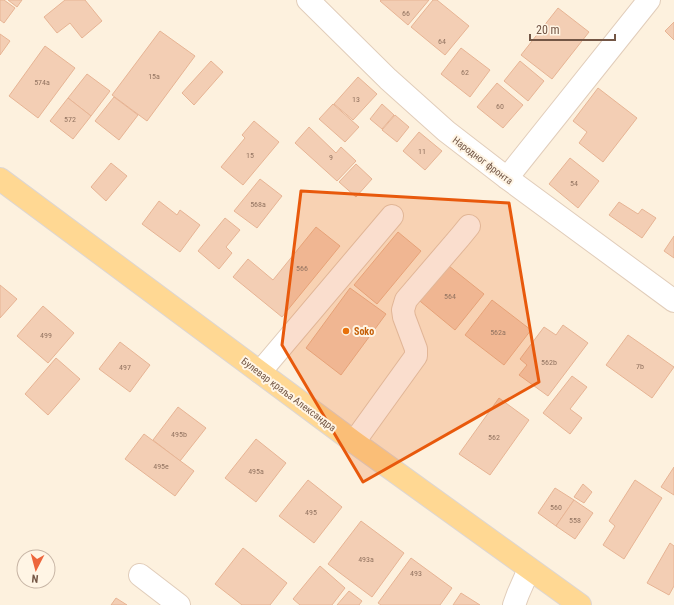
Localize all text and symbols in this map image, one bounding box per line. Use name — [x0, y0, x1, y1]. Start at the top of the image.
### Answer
house number: 66 — [402, 9, 410, 18]
scale bar — [530, 16, 615, 42]
text: 20 m — [536, 23, 560, 37]
house number: 64 — [438, 37, 446, 46]
house number: 62 — [461, 68, 469, 77]
house number: 15a — [148, 72, 160, 81]
house number: 574a — [34, 78, 50, 87]
house number: 13 — [352, 95, 360, 104]
house number: 60 — [496, 102, 504, 111]
house number: 572 — [64, 115, 76, 124]
street label: Народног фронта — [450, 134, 515, 187]
house number: 11 — [418, 147, 426, 156]
house number: 15 — [246, 151, 254, 160]
house number: 9 — [329, 153, 333, 162]
house number: 54 — [570, 179, 578, 188]
house number: 568a — [250, 200, 266, 209]
house number: 566 — [296, 264, 308, 273]
house number: 564 — [444, 292, 456, 301]
marker: Soko — [341, 326, 351, 336]
place label: Soko — [354, 326, 374, 337]
house number: 562a — [490, 328, 506, 337]
house number: 499 — [40, 331, 52, 340]
street label: Булевар краља Александра — [239, 355, 338, 434]
house number: 562b — [541, 358, 557, 367]
house number: 7b — [636, 362, 644, 371]
house number: 497 — [119, 363, 131, 372]
house number: 495b — [171, 430, 187, 439]
house number: 562 — [488, 433, 500, 442]
house number: 495e — [153, 462, 169, 471]
house number: 495a — [248, 467, 264, 476]
house number: 560 — [550, 503, 562, 512]
house number: 495 — [305, 508, 317, 517]
house number: 558 — [569, 516, 581, 525]
north arrow — [16, 549, 56, 589]
house number: 493a — [358, 555, 374, 564]
house number: 493 — [410, 569, 422, 578]
text: N — [31, 572, 39, 585]

